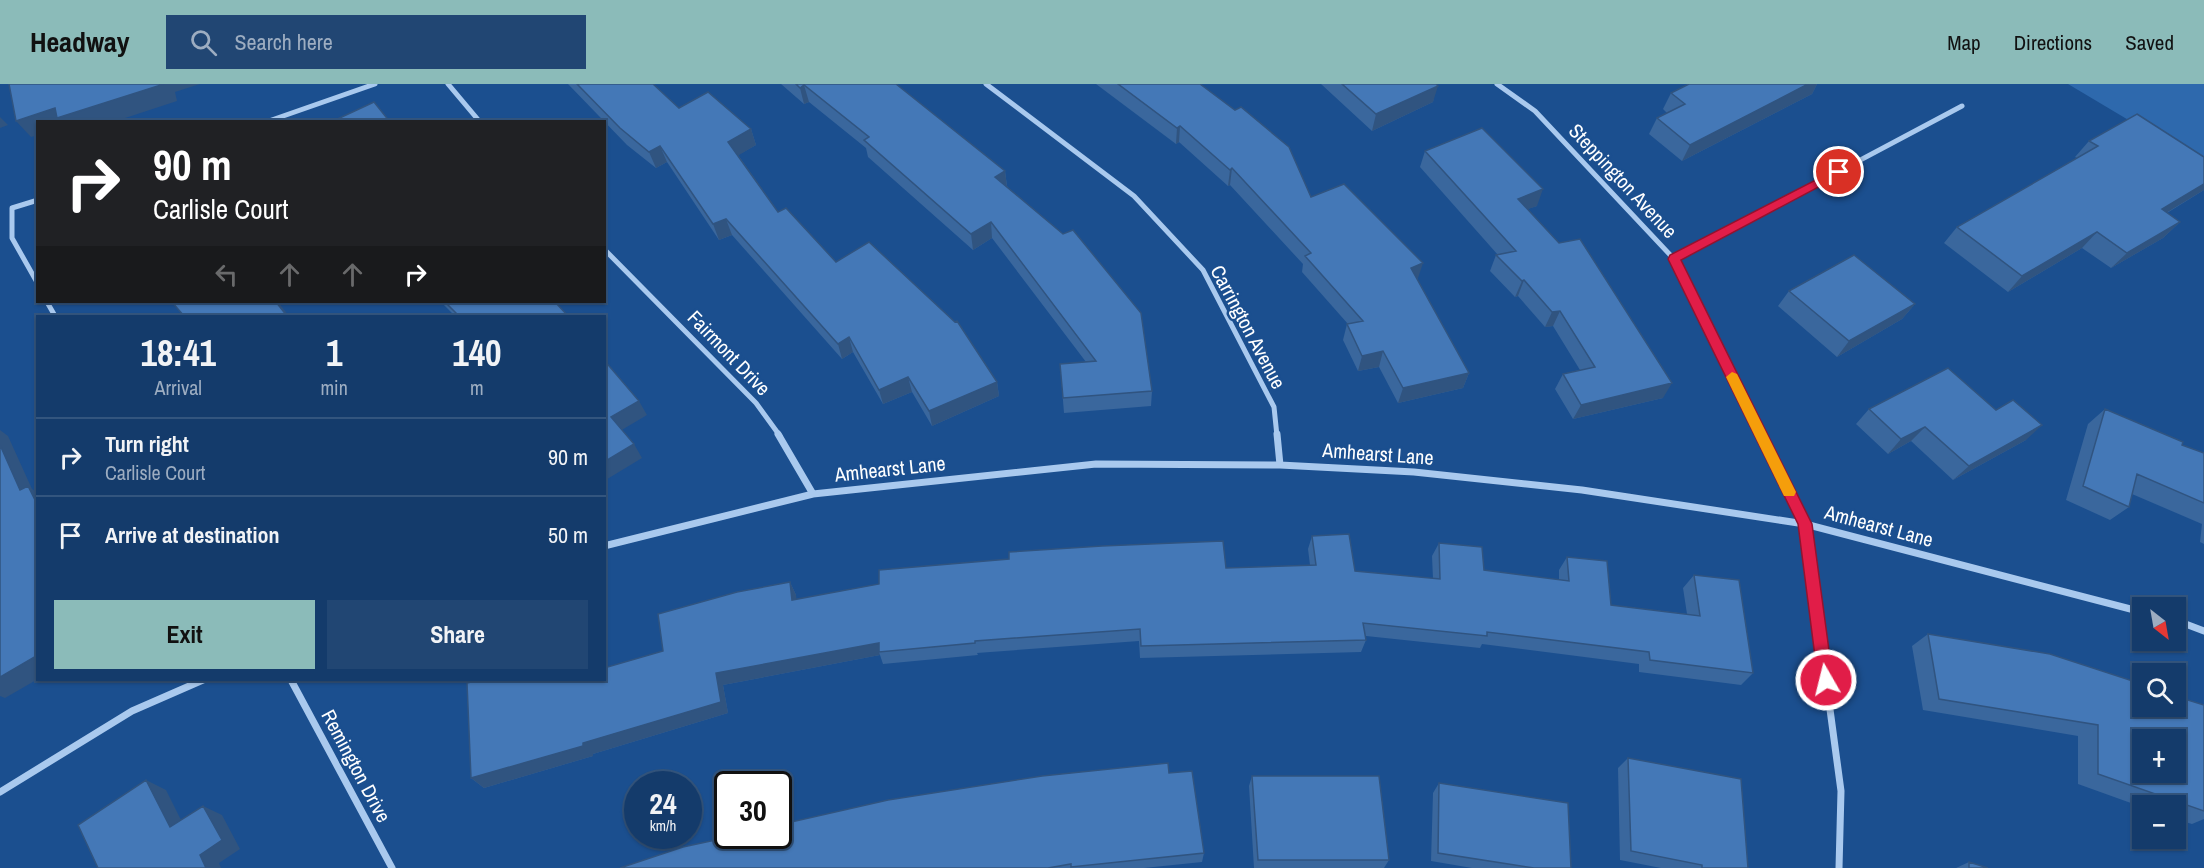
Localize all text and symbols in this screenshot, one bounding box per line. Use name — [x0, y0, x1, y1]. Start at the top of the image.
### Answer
search box — [166, 15, 586, 69]
text: Headway — [30, 23, 130, 61]
icon: search — [187, 26, 220, 59]
text: Search here — [235, 27, 333, 57]
text: Map — [1947, 28, 1981, 57]
text: Directions — [2014, 28, 2092, 57]
text: Saved — [2125, 28, 2174, 57]
street label: Steppington Avenue — [1563, 118, 1684, 244]
text: 90 m — [153, 137, 232, 193]
icon: right — [54, 144, 132, 222]
pin — [1813, 146, 1864, 197]
icon: arrive — [1822, 155, 1855, 188]
text: Carlisle Court — [153, 191, 288, 227]
icon: left — [210, 258, 243, 291]
icon: ahead — [273, 258, 306, 291]
icon: ahead — [336, 258, 369, 291]
icon: right — [399, 258, 432, 291]
street label: Carrington Avenue — [1204, 260, 1292, 393]
street label: Fairmont Drive — [682, 304, 777, 401]
text: 18:41 — [140, 329, 216, 377]
text: 1 — [326, 329, 342, 377]
text: 140 — [452, 329, 502, 377]
text: Arrival — [155, 374, 202, 401]
text: min — [320, 374, 348, 401]
text: m — [470, 374, 484, 401]
text: Turn right — [105, 429, 189, 459]
street label: Amhearst Lane — [1321, 436, 1434, 471]
icon: right — [54, 441, 87, 474]
text: 90 m — [548, 442, 588, 472]
street label: Amhearst Lane — [832, 449, 947, 488]
text: Carlisle Court — [105, 459, 205, 486]
street label: Amhearst Lane — [1821, 498, 1936, 553]
icon: arrive — [54, 519, 87, 552]
text: Arrive at destination — [105, 520, 279, 550]
text: 50 m — [548, 520, 588, 550]
north arrow — [2132, 597, 2186, 651]
map controls — [2132, 597, 2186, 849]
button: Exit — [54, 600, 315, 669]
button: Share — [327, 600, 588, 669]
position arrow — [1794, 648, 1858, 712]
button: search — [2132, 663, 2186, 717]
street label: Remington Drive — [315, 705, 397, 827]
button: + — [2132, 729, 2186, 783]
speed limit sign: 30 — [714, 771, 792, 849]
text: 24 — [649, 783, 677, 823]
button: − — [2132, 795, 2186, 849]
text: km/h — [650, 815, 676, 836]

